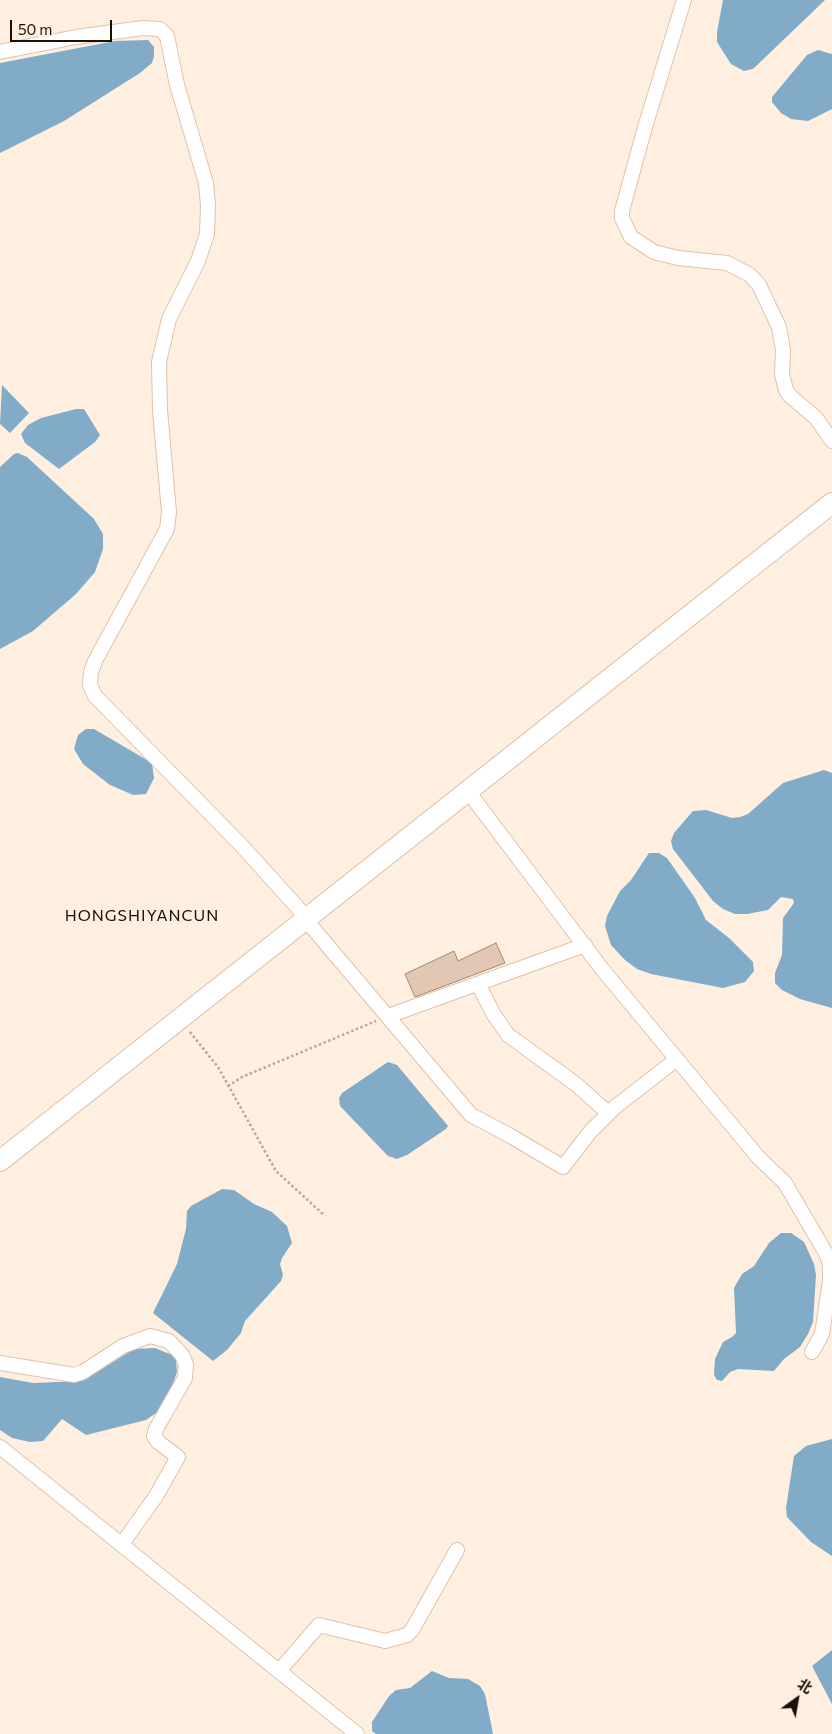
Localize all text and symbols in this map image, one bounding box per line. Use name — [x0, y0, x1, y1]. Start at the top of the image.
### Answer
scale bar — [12, 10, 115, 42]
text: 50 m — [18, 20, 52, 38]
district label: HONGSHIYANCUN — [63, 906, 221, 926]
north arrow — [772, 1674, 822, 1724]
text: 北 — [795, 1675, 816, 1697]

